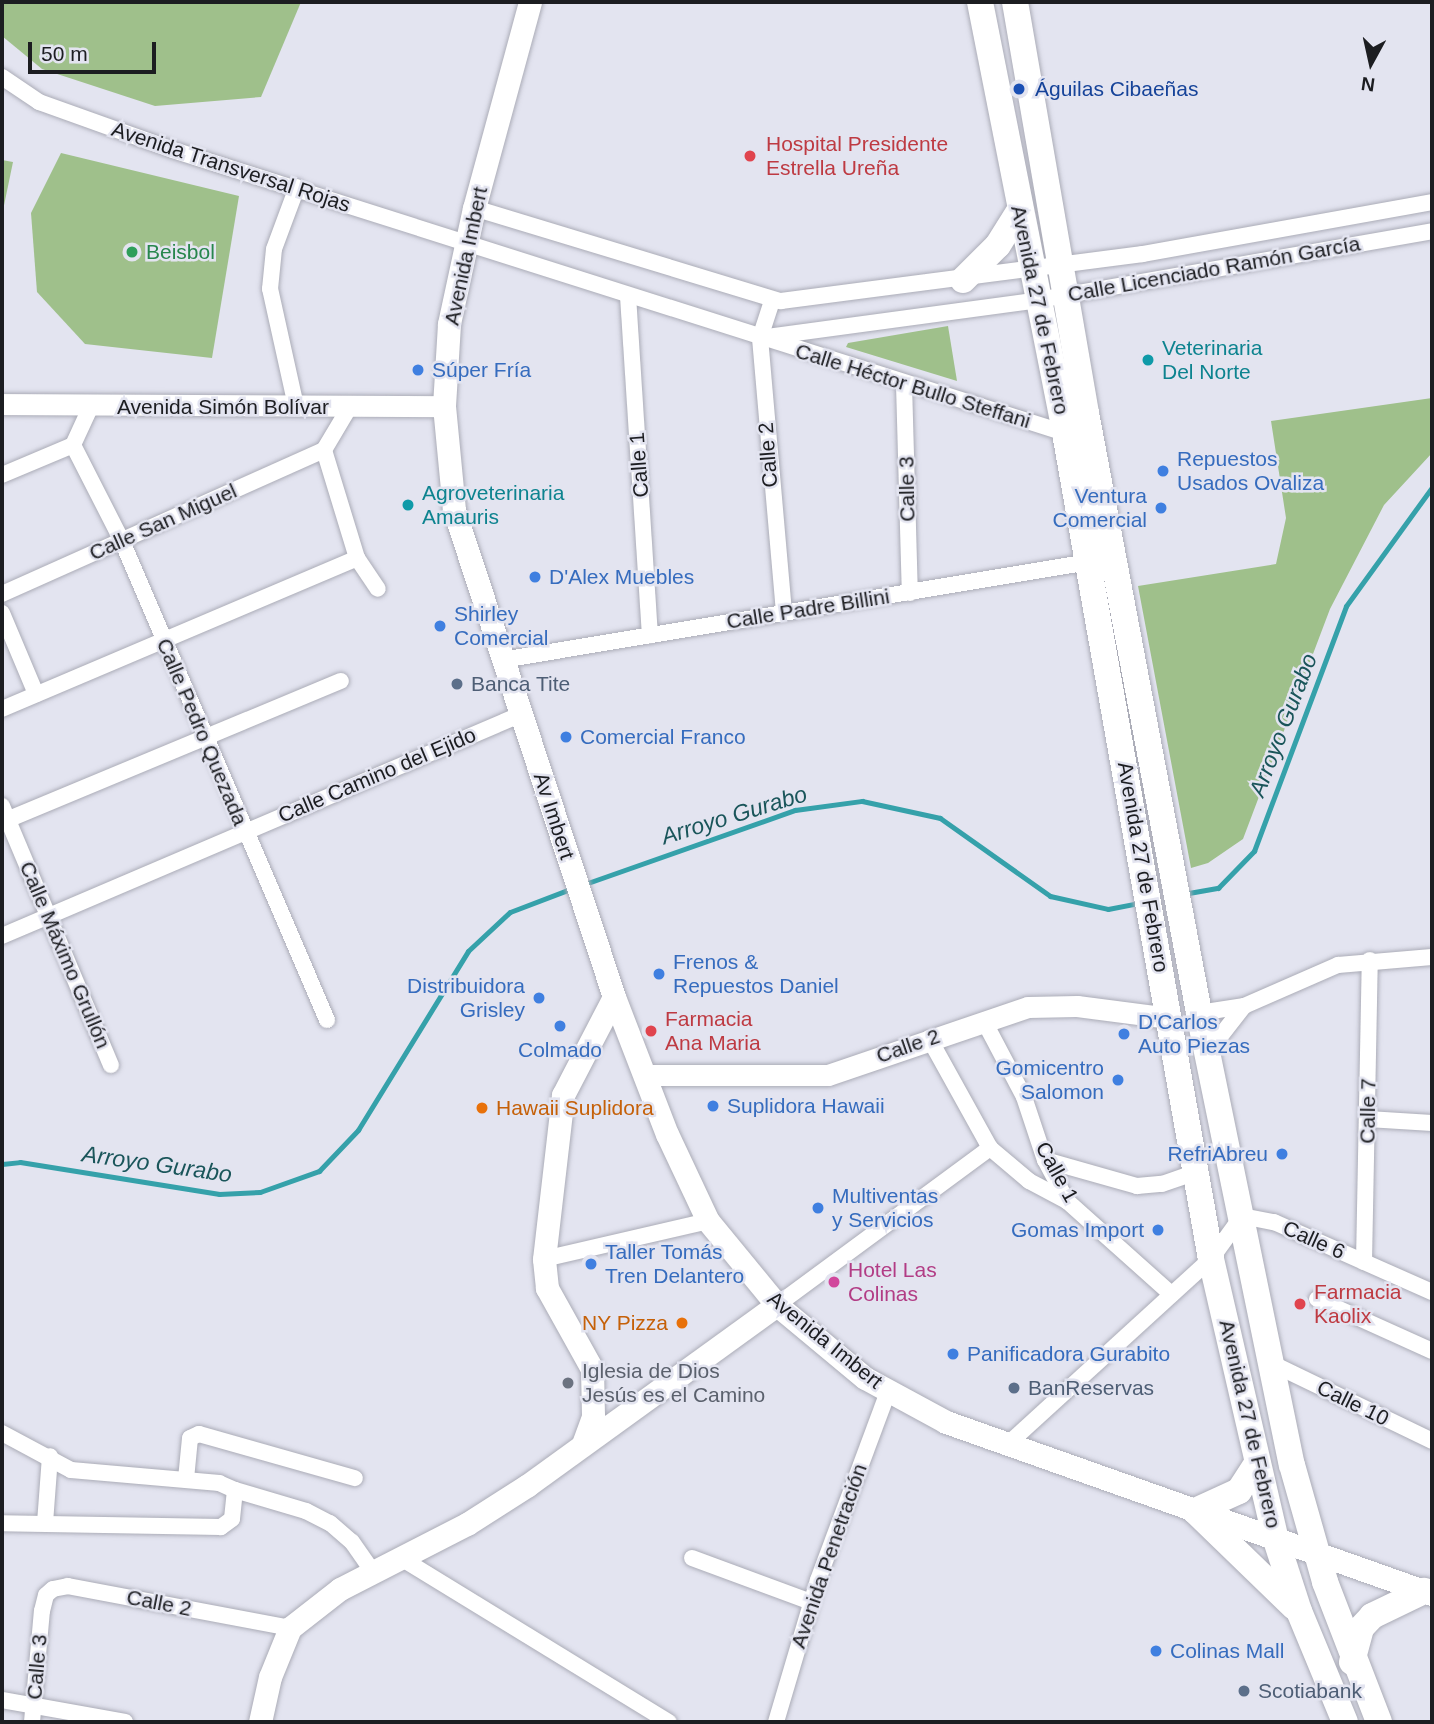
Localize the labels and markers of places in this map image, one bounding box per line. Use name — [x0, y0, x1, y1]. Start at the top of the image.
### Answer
place label: Águilas Cibaeñas — [1035, 76, 1198, 102]
marker: Águilas Cibaeñas — [1009, 79, 1029, 99]
place label: Hospital Presidente Estrella Ureña — [766, 131, 948, 181]
marker: Hospital Presidente Estrella Ureña — [740, 146, 760, 166]
place label: Beisbol — [146, 239, 215, 265]
marker: Beisbol — [124, 244, 140, 260]
place label: Veterinaria Del Norte — [1162, 335, 1262, 385]
marker: Veterinaria Del Norte — [1140, 352, 1156, 368]
place label: Súper Fría — [432, 357, 531, 383]
marker: Súper Fría — [410, 362, 426, 378]
place label: Repuestos Usados Ovaliza — [1177, 446, 1324, 496]
marker: Repuestos Usados Ovaliza — [1155, 463, 1171, 479]
place label: Agroveterinaria Amauris — [422, 480, 564, 530]
place label: Ventura Comercial — [1052, 483, 1147, 533]
marker: Agroveterinaria Amauris — [400, 497, 416, 513]
marker: Ventura Comercial — [1153, 500, 1169, 516]
place label: D'Alex Muebles — [549, 564, 694, 590]
marker: D'Alex Muebles — [527, 569, 543, 585]
place label: Shirley Comercial — [454, 601, 549, 651]
marker: Shirley Comercial — [432, 618, 448, 634]
place label: Banca Tite — [471, 671, 571, 697]
marker: Banca Tite — [449, 676, 465, 692]
place label: Comercial Franco — [580, 724, 746, 750]
marker: Comercial Franco — [558, 729, 574, 745]
place label: Frenos & Repuestos Daniel — [673, 949, 839, 999]
marker: Frenos & Repuestos Daniel — [651, 966, 667, 982]
place label: Distribuidora Grisley — [407, 973, 525, 1023]
marker: Distribuidora Grisley — [531, 990, 547, 1006]
place label: Farmacia Ana Maria — [665, 1006, 761, 1056]
place label: D'Carlos Auto Piezas — [1138, 1009, 1250, 1059]
marker: Colmado — [552, 1018, 568, 1034]
marker: Farmacia Ana Maria — [643, 1023, 659, 1039]
marker: D'Carlos Auto Piezas — [1116, 1026, 1132, 1042]
place label: Colmado — [518, 1037, 602, 1063]
place label: Gomicentro Salomon — [995, 1055, 1104, 1105]
marker: Gomicentro Salomon — [1110, 1072, 1126, 1088]
place label: Suplidora Hawaii — [727, 1093, 885, 1119]
place label: Hawaii Suplidora — [496, 1095, 654, 1121]
marker: Suplidora Hawaii — [705, 1098, 721, 1114]
marker: Hawaii Suplidora — [474, 1100, 490, 1116]
place label: RefriAbreu — [1168, 1141, 1268, 1167]
marker: RefriAbreu — [1274, 1146, 1290, 1162]
place label: Multiventas y Servicios — [832, 1183, 938, 1233]
marker: Multiventas y Servicios — [810, 1200, 826, 1216]
place label: Gomas Import — [1011, 1217, 1144, 1243]
marker: Gomas Import — [1150, 1222, 1166, 1238]
place label: Taller Tomás Tren Delantero — [605, 1239, 744, 1289]
marker: Taller Tomás Tren Delantero — [583, 1256, 599, 1272]
place label: Hotel Las Colinas — [848, 1257, 937, 1307]
marker: Hotel Las Colinas — [826, 1274, 842, 1290]
place label: Farmacia Kaolix — [1314, 1279, 1402, 1329]
marker: Farmacia Kaolix — [1292, 1296, 1308, 1312]
place label: NY Pizza — [582, 1310, 668, 1336]
marker: NY Pizza — [674, 1315, 690, 1331]
place label: Panificadora Gurabito — [967, 1341, 1170, 1367]
marker: Panificadora Gurabito — [945, 1346, 961, 1362]
place label: Iglesia de Dios Jesús es el Camino — [582, 1358, 765, 1408]
marker: Iglesia de Dios Jesús es el Camino — [560, 1375, 576, 1391]
place label: BanReservas — [1028, 1375, 1154, 1401]
marker: BanReservas — [1006, 1380, 1022, 1396]
place label: Colinas Mall — [1170, 1638, 1284, 1664]
marker: Colinas Mall — [1148, 1643, 1164, 1659]
place label: Scotiabank — [1258, 1678, 1362, 1704]
marker: Scotiabank — [1236, 1683, 1252, 1699]

